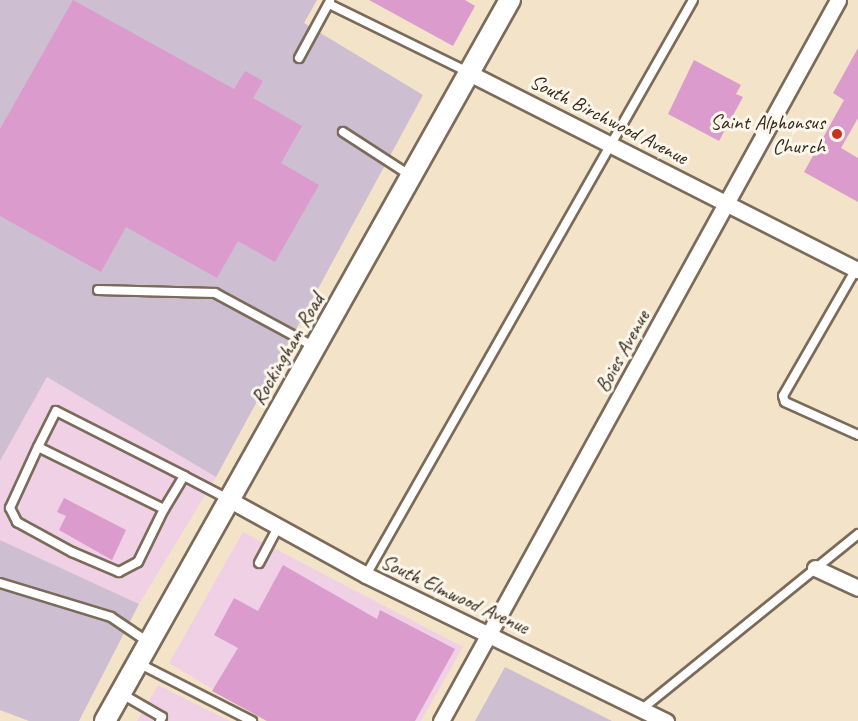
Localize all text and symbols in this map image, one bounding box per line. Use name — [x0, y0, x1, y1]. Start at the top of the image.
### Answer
street label: South Birchwood Avenue — [526, 68, 692, 170]
place label: Saint Alphonsus Church — [710, 109, 825, 159]
marker: Saint Alphonsus Church — [830, 127, 844, 141]
street label: Rockingham Road — [245, 289, 329, 409]
street label: Boies Avenue — [589, 306, 655, 396]
street label: South Elmwood Avenue — [376, 548, 534, 640]

